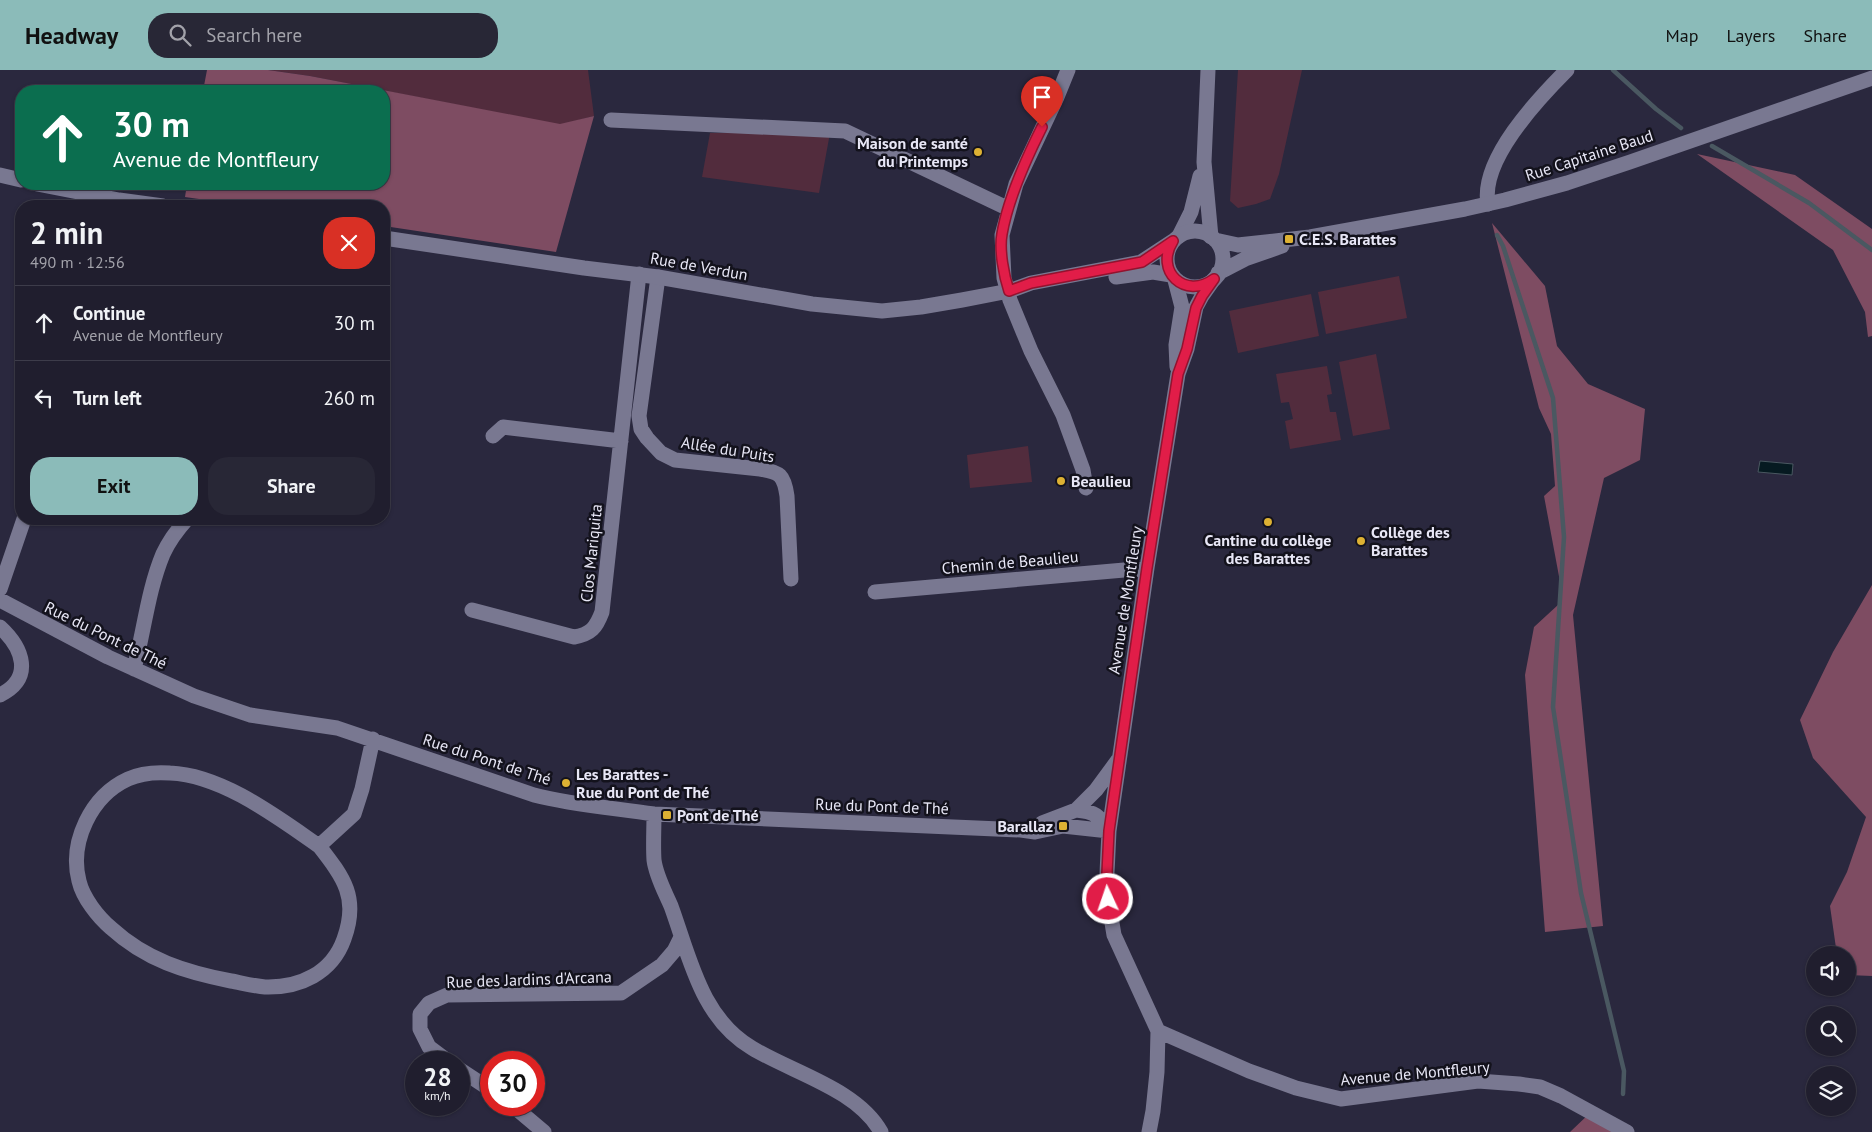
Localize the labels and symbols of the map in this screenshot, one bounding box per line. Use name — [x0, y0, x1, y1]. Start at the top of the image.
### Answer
pin — [1021, 76, 1063, 127]
street label: Rue Capitaine Baud — [1522, 125, 1656, 185]
place label: Maison de santé du Printemps — [857, 133, 968, 171]
marker: Maison de santé du Printemps — [972, 146, 984, 158]
place label: C.E.S. Barattes — [1299, 229, 1397, 249]
marker: C.E.S. Barattes — [1283, 233, 1295, 245]
street label: Rue de Verdun — [649, 248, 749, 284]
street label: Allée du Puits — [680, 432, 776, 466]
place label: Beaulieu — [1071, 471, 1131, 491]
marker: Beaulieu — [1055, 475, 1067, 487]
street label: Clos Mariquita — [576, 503, 606, 603]
marker: Cantine du collège des Barattes — [1262, 516, 1274, 528]
place label: Collège des Barattes — [1371, 522, 1450, 560]
street label: Avenue de Montfleury — [1103, 524, 1147, 675]
place label: Cantine du collège des Barattes — [1205, 530, 1331, 568]
marker: Collège des Barattes — [1355, 535, 1367, 547]
street label: Chemin de Beaulieu — [941, 546, 1079, 578]
street label: Rue du Pont de Thé — [42, 597, 170, 673]
street label: Rue du Pont de Thé — [420, 729, 554, 789]
place label: Les Barattes - Rue du Pont de Thé — [576, 764, 709, 802]
marker: Les Barattes - Rue du Pont de Thé — [560, 777, 572, 789]
street label: Rue du Pont de Thé — [815, 794, 949, 818]
place label: Pont de Thé — [677, 805, 759, 825]
marker: Pont de Thé — [661, 809, 673, 821]
place label: Barallaz — [997, 816, 1053, 836]
marker: Barallaz — [1057, 820, 1069, 832]
position arrow — [1081, 872, 1133, 924]
street label: Rue des Jardins d'Arcana — [446, 966, 612, 992]
speed limit sign: 30 — [480, 1051, 545, 1116]
street label: Avenue de Montfleury — [1340, 1056, 1491, 1089]

